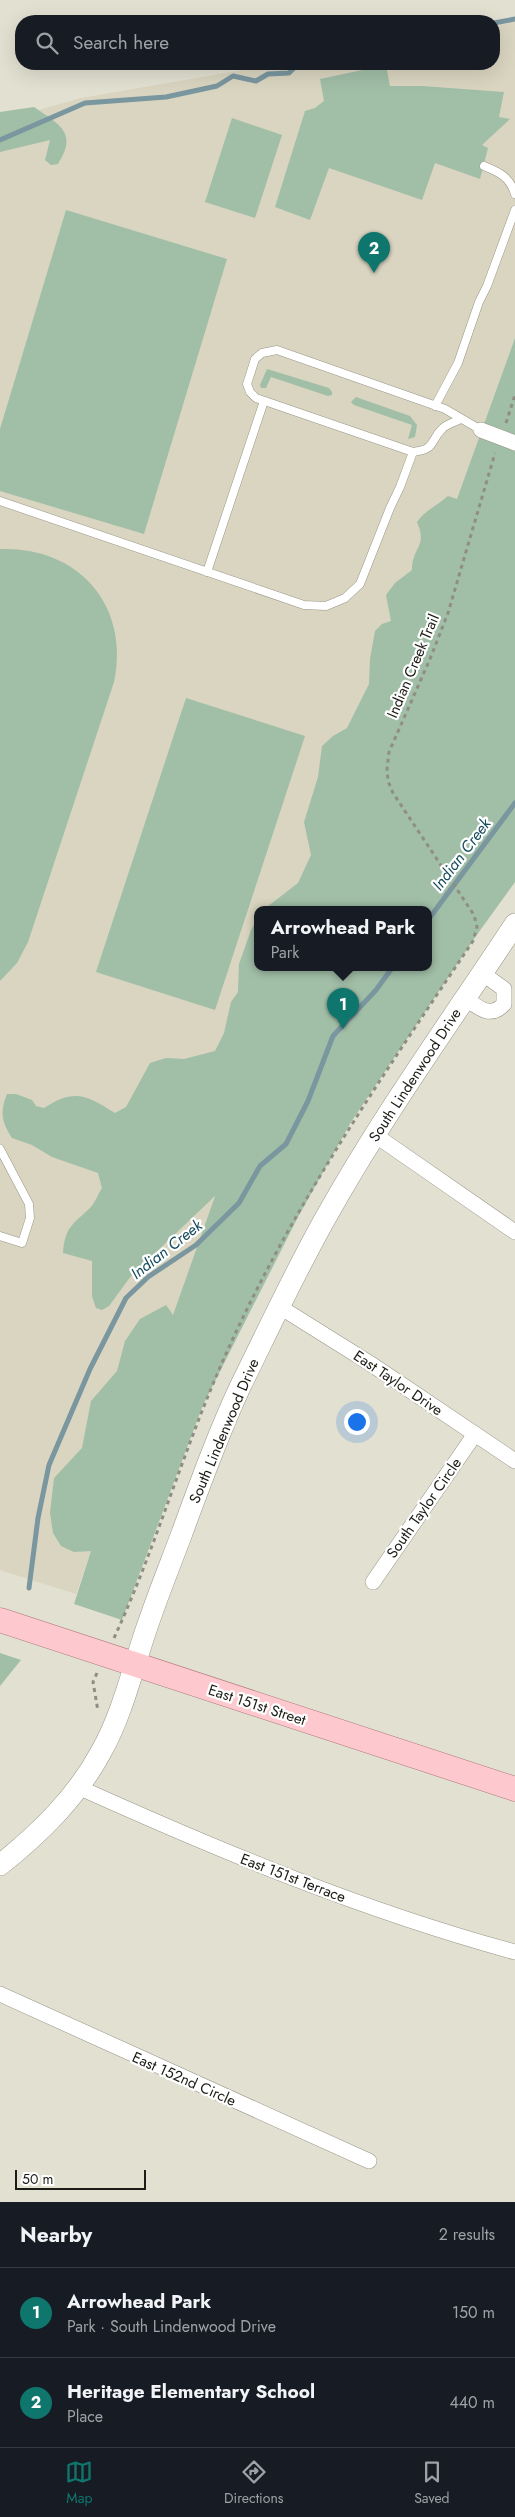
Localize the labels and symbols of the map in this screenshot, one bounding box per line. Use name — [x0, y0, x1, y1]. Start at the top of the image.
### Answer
pin: 2 — [358, 232, 390, 273]
street label: Indian Creek Trail — [381, 611, 445, 721]
water label: Indian Creek — [427, 812, 497, 895]
pin: 1 — [327, 988, 359, 1029]
street label: South Lindenwood Drive — [363, 1004, 467, 1146]
water label: Indian Creek — [126, 1213, 208, 1285]
street label: East Taylor Drive — [349, 1345, 447, 1421]
street label: South Lindenwood Drive — [183, 1355, 265, 1507]
your location — [344, 1409, 370, 1435]
street label: South Taylor Circle — [381, 1453, 467, 1563]
street label: East 151st Street — [205, 1679, 309, 1731]
street label: East 151st Terrace — [237, 1848, 349, 1908]
street label: East 152nd Circle — [128, 2046, 240, 2112]
scale bar — [15, 2167, 146, 2190]

